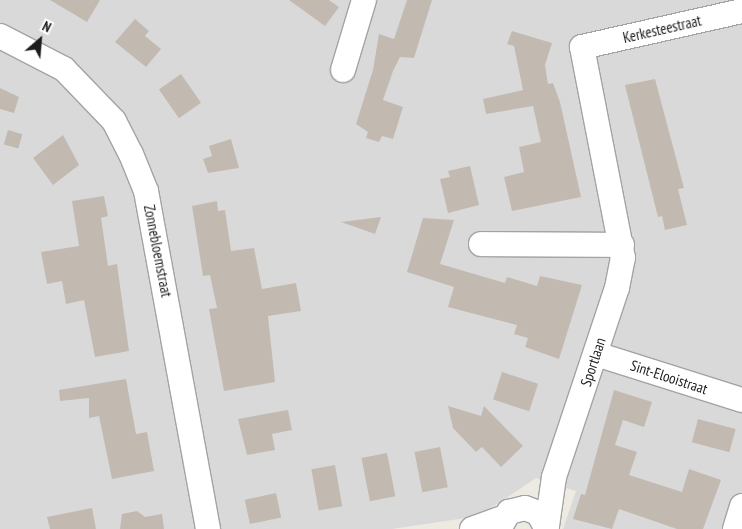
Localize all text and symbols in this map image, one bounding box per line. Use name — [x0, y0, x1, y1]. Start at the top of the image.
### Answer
street label: Kerkesteestraat — [621, 11, 703, 47]
north arrow — [15, 15, 65, 65]
text: N — [39, 17, 54, 36]
street label: Zonnebloemstraat — [140, 203, 176, 299]
street label: Sportlaan — [577, 335, 609, 389]
street label: Sint-Elooistraat — [628, 356, 710, 398]

